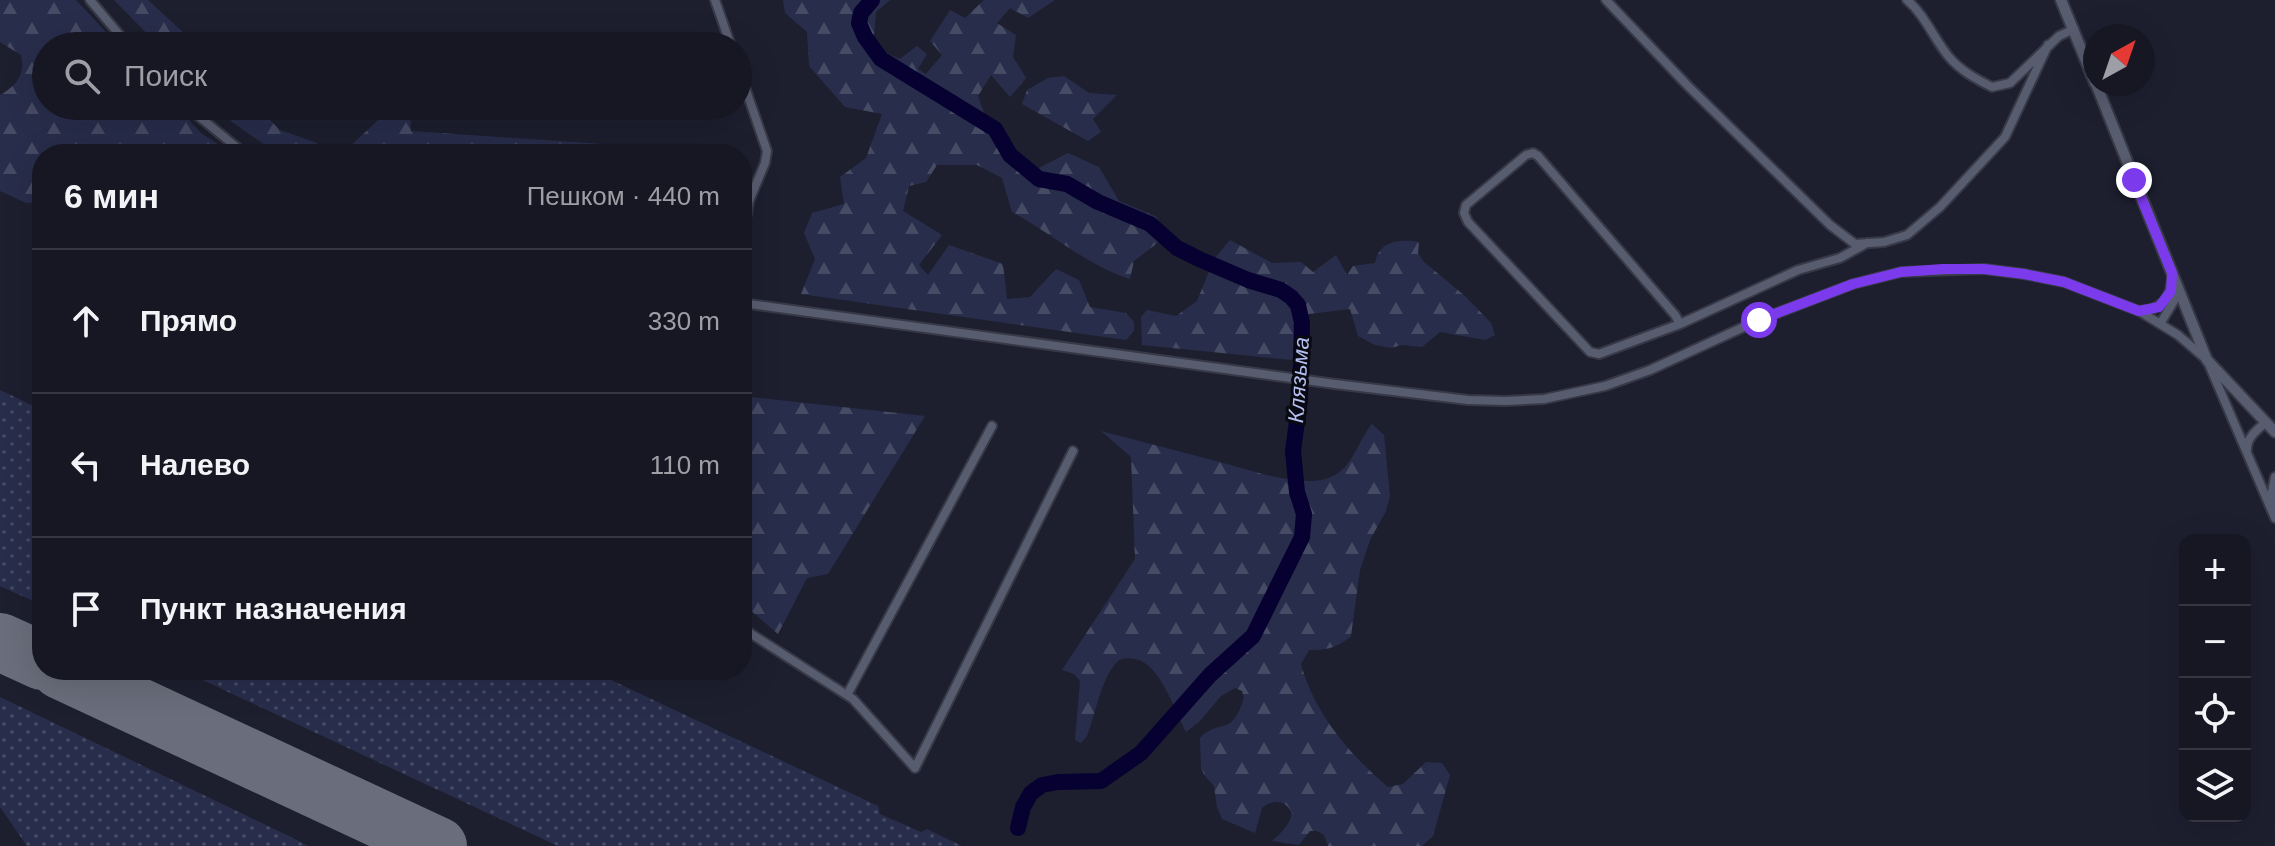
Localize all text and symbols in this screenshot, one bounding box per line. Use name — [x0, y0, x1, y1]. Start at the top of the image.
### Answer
north arrow — [2083, 24, 2155, 96]
search box — [32, 32, 752, 120]
icon: search — [60, 54, 104, 98]
text: Поиск — [124, 59, 207, 92]
route end — [2116, 162, 2152, 198]
text: 6 мин — [64, 177, 159, 215]
text: Пешком · 440 m — [527, 181, 720, 211]
icon: ahead — [64, 299, 108, 343]
route start — [1741, 302, 1777, 338]
text: Прямо — [140, 304, 237, 337]
text: 330 m — [648, 306, 720, 336]
water label: Клязьма — [1283, 336, 1314, 424]
icon: left — [64, 443, 108, 487]
text: Налево — [140, 448, 250, 481]
text: 110 m — [650, 450, 720, 480]
map controls — [2179, 534, 2251, 822]
button: + — [2179, 534, 2251, 606]
icon: arrive — [64, 587, 108, 631]
text: Пункт назначения — [140, 592, 407, 625]
button: − — [2179, 606, 2251, 678]
button: locate — [2179, 678, 2251, 750]
button: layers — [2179, 750, 2251, 822]

